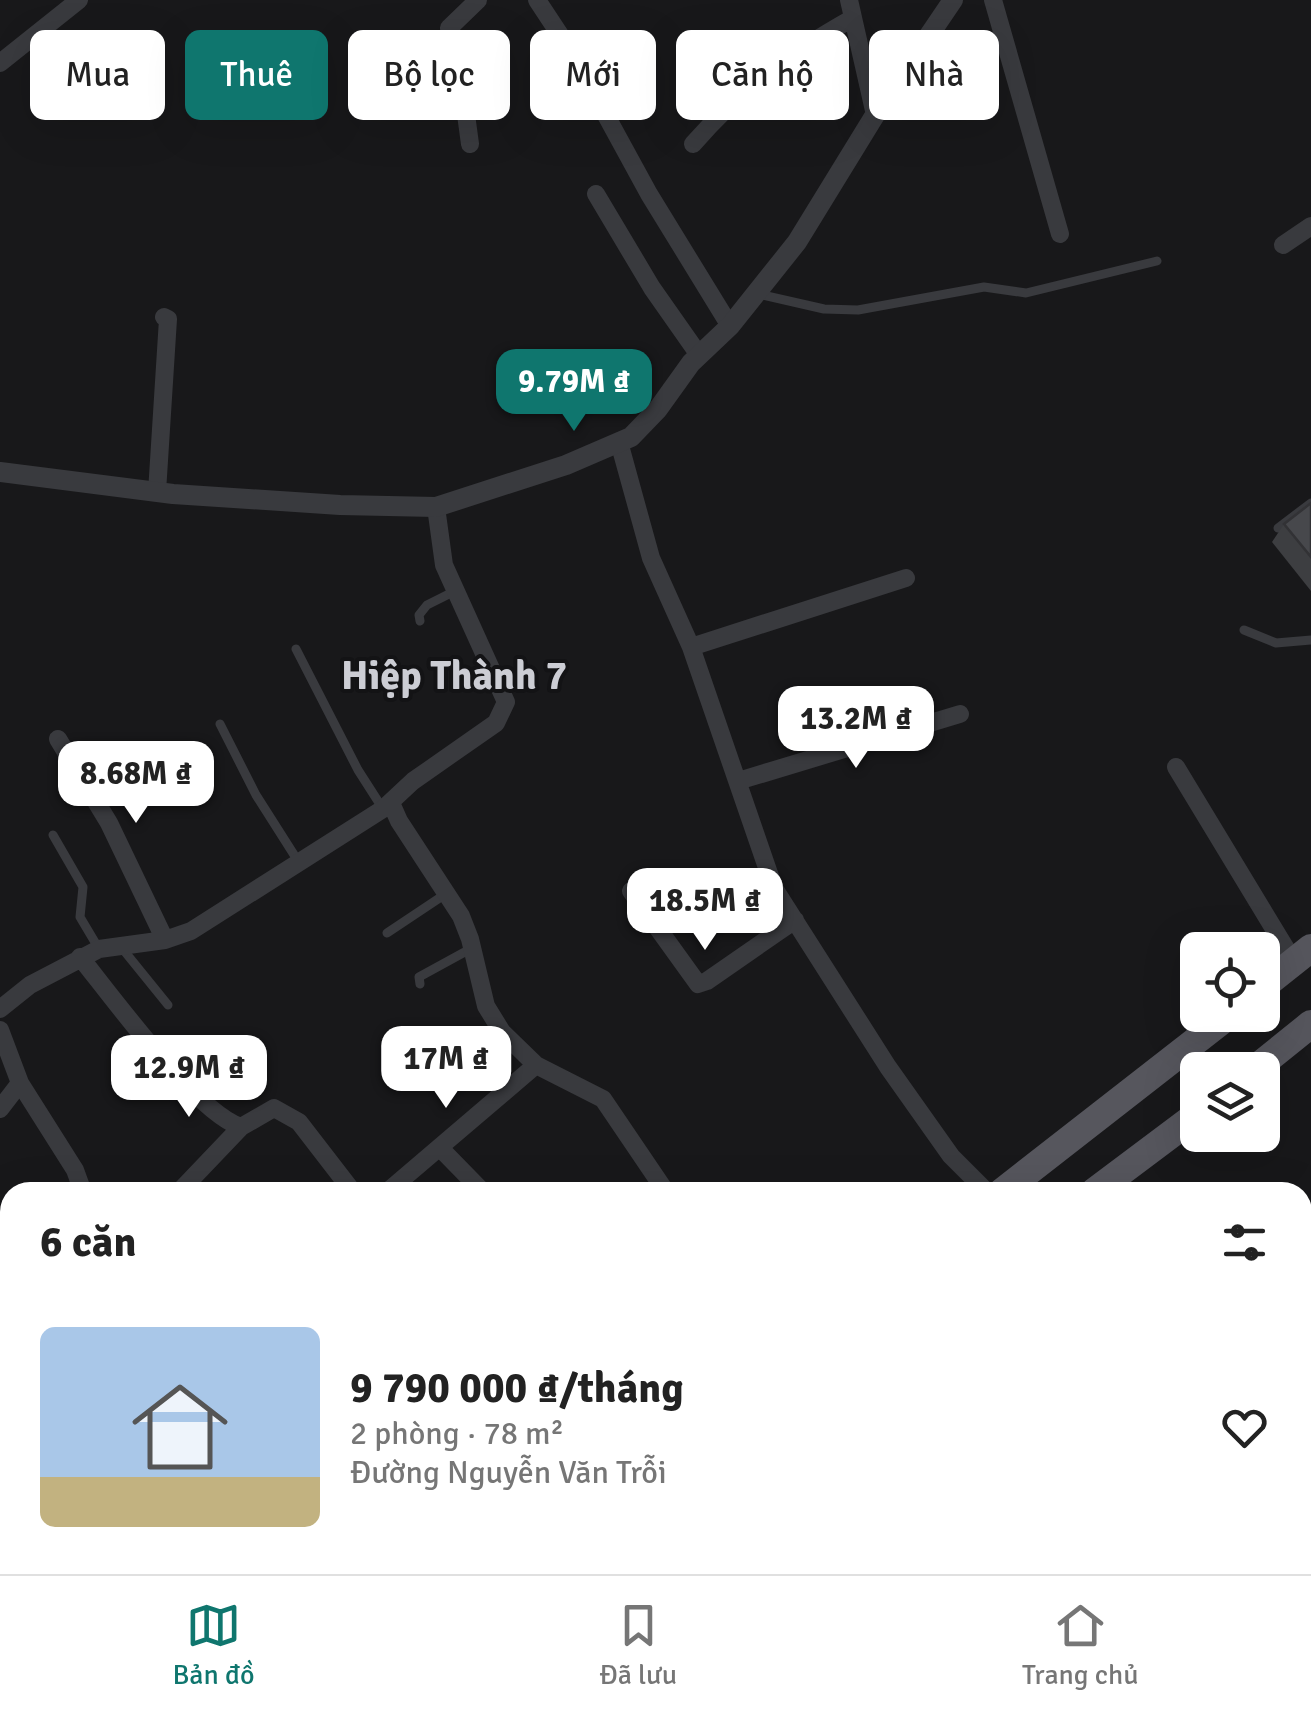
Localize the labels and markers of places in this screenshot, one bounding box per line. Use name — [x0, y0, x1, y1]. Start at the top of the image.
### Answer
pin: 9.79M ₫ — [482, 349, 666, 434]
pin: 13.2M ₫ — [764, 686, 948, 771]
pin: 8.68M ₫ — [44, 741, 228, 826]
pin: 18.5M ₫ — [613, 868, 797, 953]
pin: 17M ₫ — [376, 1026, 516, 1111]
pin: 12.9M ₫ — [97, 1035, 281, 1120]

